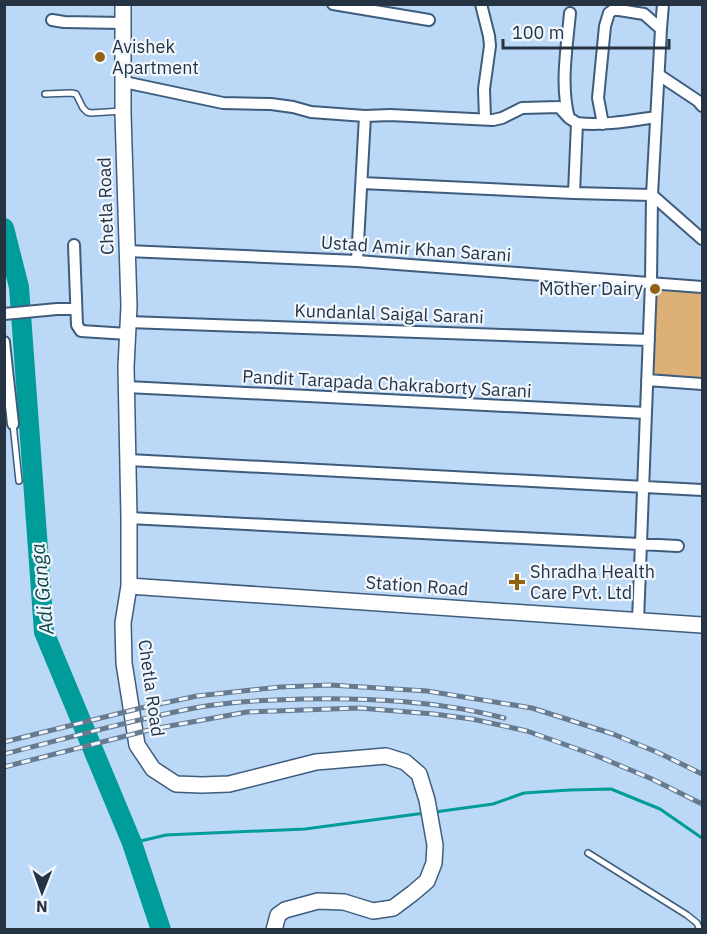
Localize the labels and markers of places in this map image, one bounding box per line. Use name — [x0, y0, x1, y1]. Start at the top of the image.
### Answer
place label: Avishek Apartment — [112, 35, 199, 79]
marker: Avishek Apartment — [93, 50, 107, 64]
place label: Mother Dairy — [539, 277, 643, 300]
marker: Mother Dairy — [648, 282, 662, 296]
place label: Shradha Health Care Pvt. Ltd — [530, 560, 655, 604]
marker: Shradha Health Care Pvt. Ltd — [508, 573, 526, 591]

